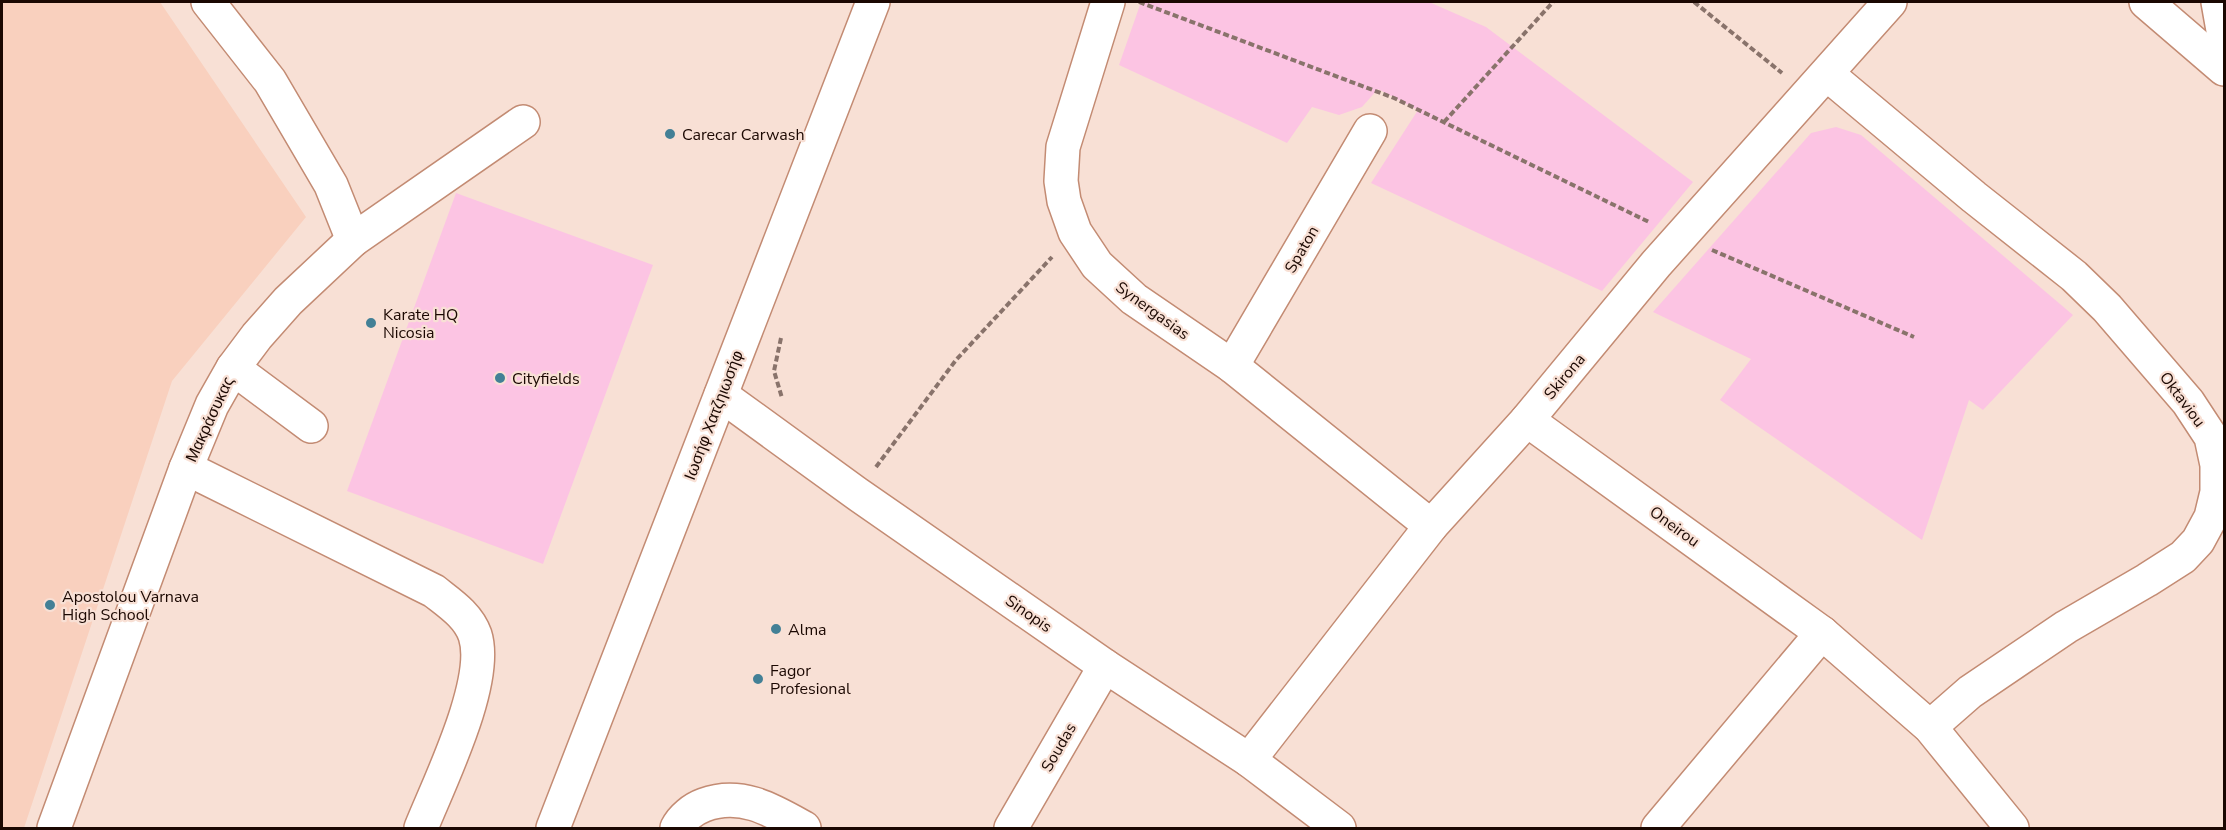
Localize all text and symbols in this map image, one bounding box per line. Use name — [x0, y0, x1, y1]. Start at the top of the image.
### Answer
place label: Carecar Carwash — [682, 124, 805, 146]
marker: Carecar Carwash — [663, 127, 677, 141]
street label: Spaton — [1280, 222, 1324, 277]
street label: Synergasias — [1111, 276, 1194, 345]
place label: Karate HQ Nicosia — [383, 304, 458, 344]
marker: Karate HQ Nicosia — [364, 316, 378, 330]
street label: Ιωσήφ Χατζηιωσήφ — [679, 347, 749, 483]
street label: Skirona — [1539, 349, 1590, 404]
street label: Oktaviou — [2154, 367, 2210, 432]
place label: Cityfields — [512, 368, 580, 390]
marker: Cityfields — [493, 371, 507, 385]
street label: Μακράσυκας — [180, 373, 240, 466]
street label: Oneirou — [1645, 501, 1704, 552]
place label: Apostolou Varnava High School — [62, 586, 199, 626]
street label: Sinopis — [1001, 590, 1056, 638]
marker: Apostolou Varnava High School — [43, 598, 57, 612]
place label: Alma — [788, 619, 827, 641]
marker: Alma — [769, 622, 783, 636]
place label: Fagor Profesional — [770, 660, 851, 700]
marker: Fagor Profesional — [751, 672, 765, 686]
street label: Soudas — [1036, 719, 1082, 776]

